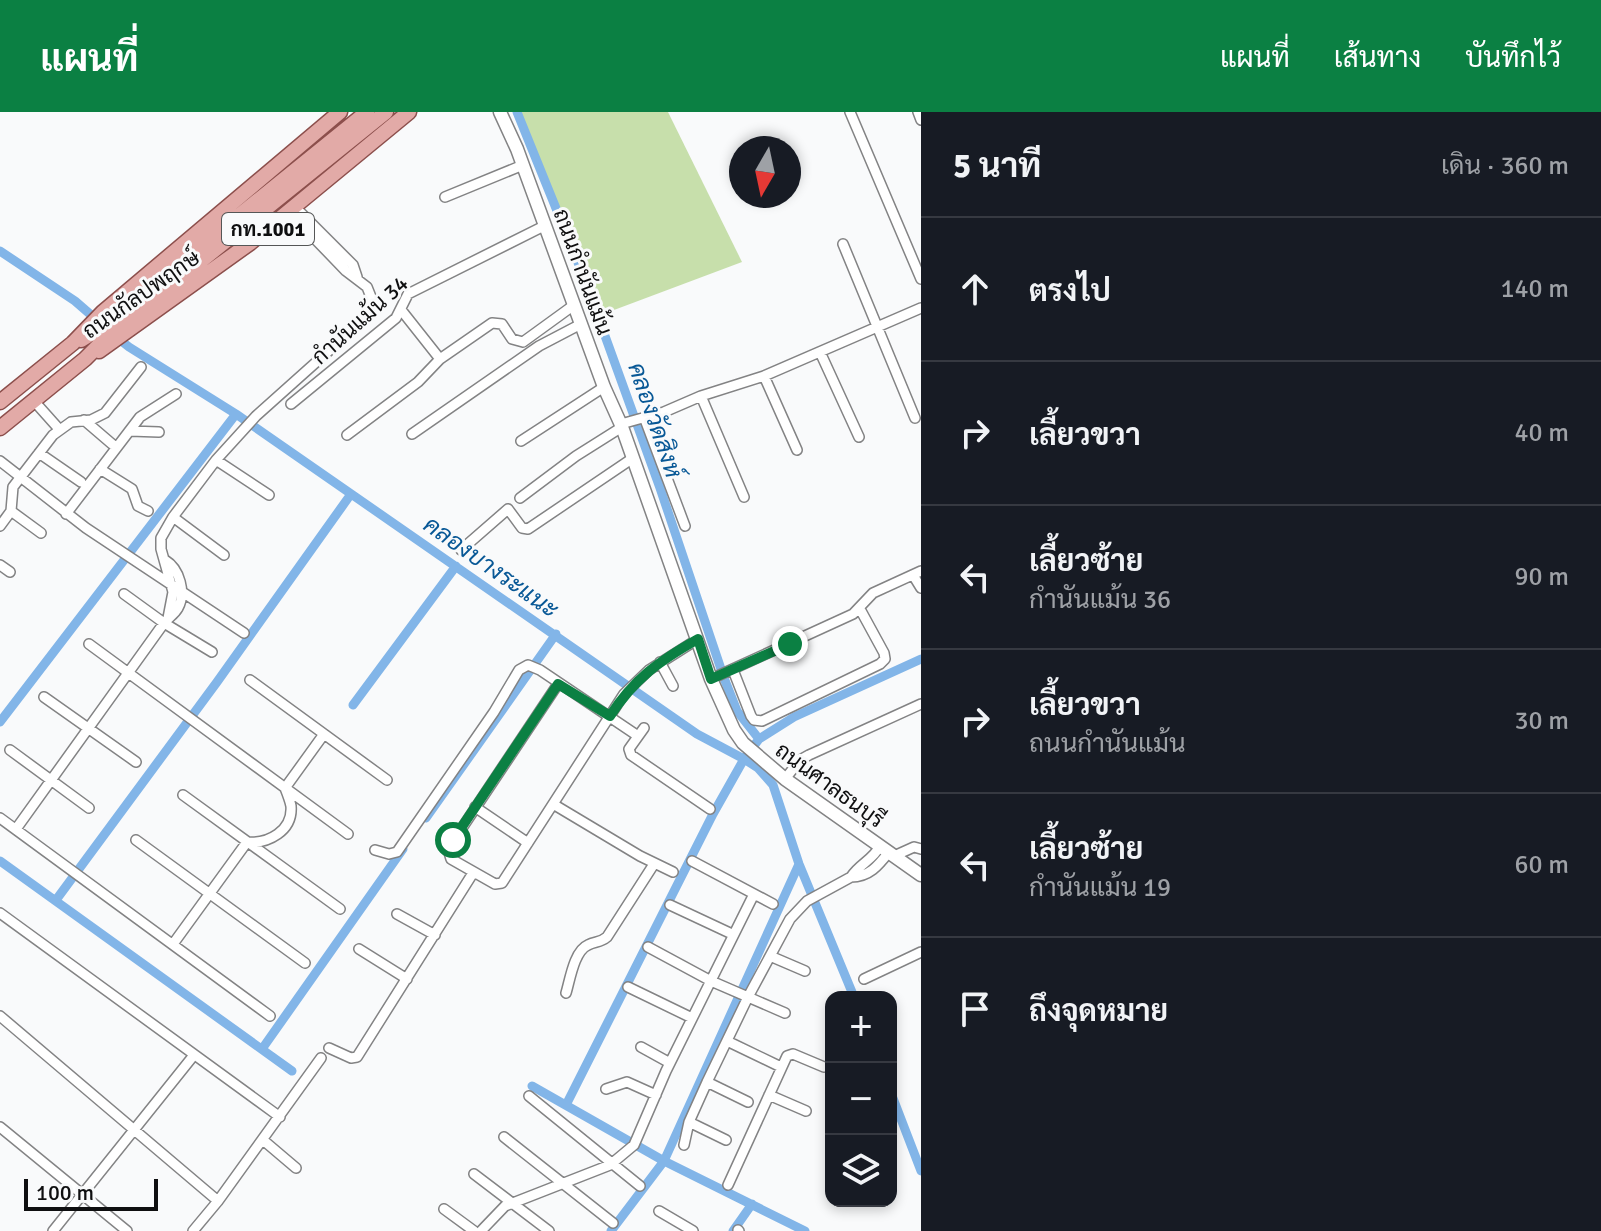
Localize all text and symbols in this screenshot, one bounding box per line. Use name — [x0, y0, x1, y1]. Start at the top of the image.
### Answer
text: แผนที่ — [40, 35, 139, 82]
text: แผนที่ — [1220, 41, 1290, 75]
text: เส้นทาง — [1334, 41, 1421, 75]
text: บันทึกไว้ — [1465, 41, 1561, 75]
north arrow — [729, 136, 801, 208]
text: 5 นาที — [953, 145, 1041, 187]
text: เดิน · 360 m — [1441, 150, 1569, 182]
street label: ถนนกำนันแม้น — [548, 205, 619, 339]
road number: กท.1001 — [222, 213, 314, 245]
street label: ถนนกัลปพฤกษ์ — [77, 242, 206, 344]
icon: ahead — [953, 267, 997, 311]
street label: กำนันแม้น 34 — [306, 269, 414, 370]
text: ตรงไป — [1029, 273, 1111, 310]
text: 140 m — [1500, 273, 1569, 305]
water label: คลองวัดสิงห์ — [621, 358, 691, 484]
icon: right — [953, 411, 997, 455]
text: เลี้ยวขวา — [1029, 417, 1141, 454]
text: 40 m — [1514, 417, 1569, 449]
water label: คลองบางระแนะ — [418, 509, 564, 625]
text: เลี้ยวซ้าย — [1029, 543, 1143, 580]
icon: left — [953, 555, 997, 599]
text: 90 m — [1514, 561, 1569, 593]
text: กำนันแม้น 36 — [1029, 584, 1171, 616]
route end — [772, 626, 808, 662]
text: เลี้ยวขวา — [1029, 687, 1141, 724]
icon: right — [953, 699, 997, 743]
text: 30 m — [1514, 705, 1569, 737]
text: ถนนกำนันแม้น — [1029, 728, 1186, 760]
street label: ถนนศาลธนบุรี — [769, 736, 890, 835]
route start — [435, 822, 471, 858]
text: เลี้ยวซ้าย — [1029, 831, 1143, 868]
icon: left — [953, 843, 997, 887]
text: 60 m — [1514, 849, 1569, 881]
text: กำนันแม้น 19 — [1029, 872, 1171, 904]
icon: arrive — [953, 987, 997, 1031]
map controls — [825, 991, 897, 1207]
button: + — [825, 991, 897, 1063]
text: ถึงจุดหมาย — [1029, 993, 1168, 1030]
button: − — [825, 1063, 897, 1135]
button: layers — [825, 1135, 897, 1207]
scale bar — [24, 1175, 158, 1211]
text: 100 m — [36, 1179, 94, 1206]

